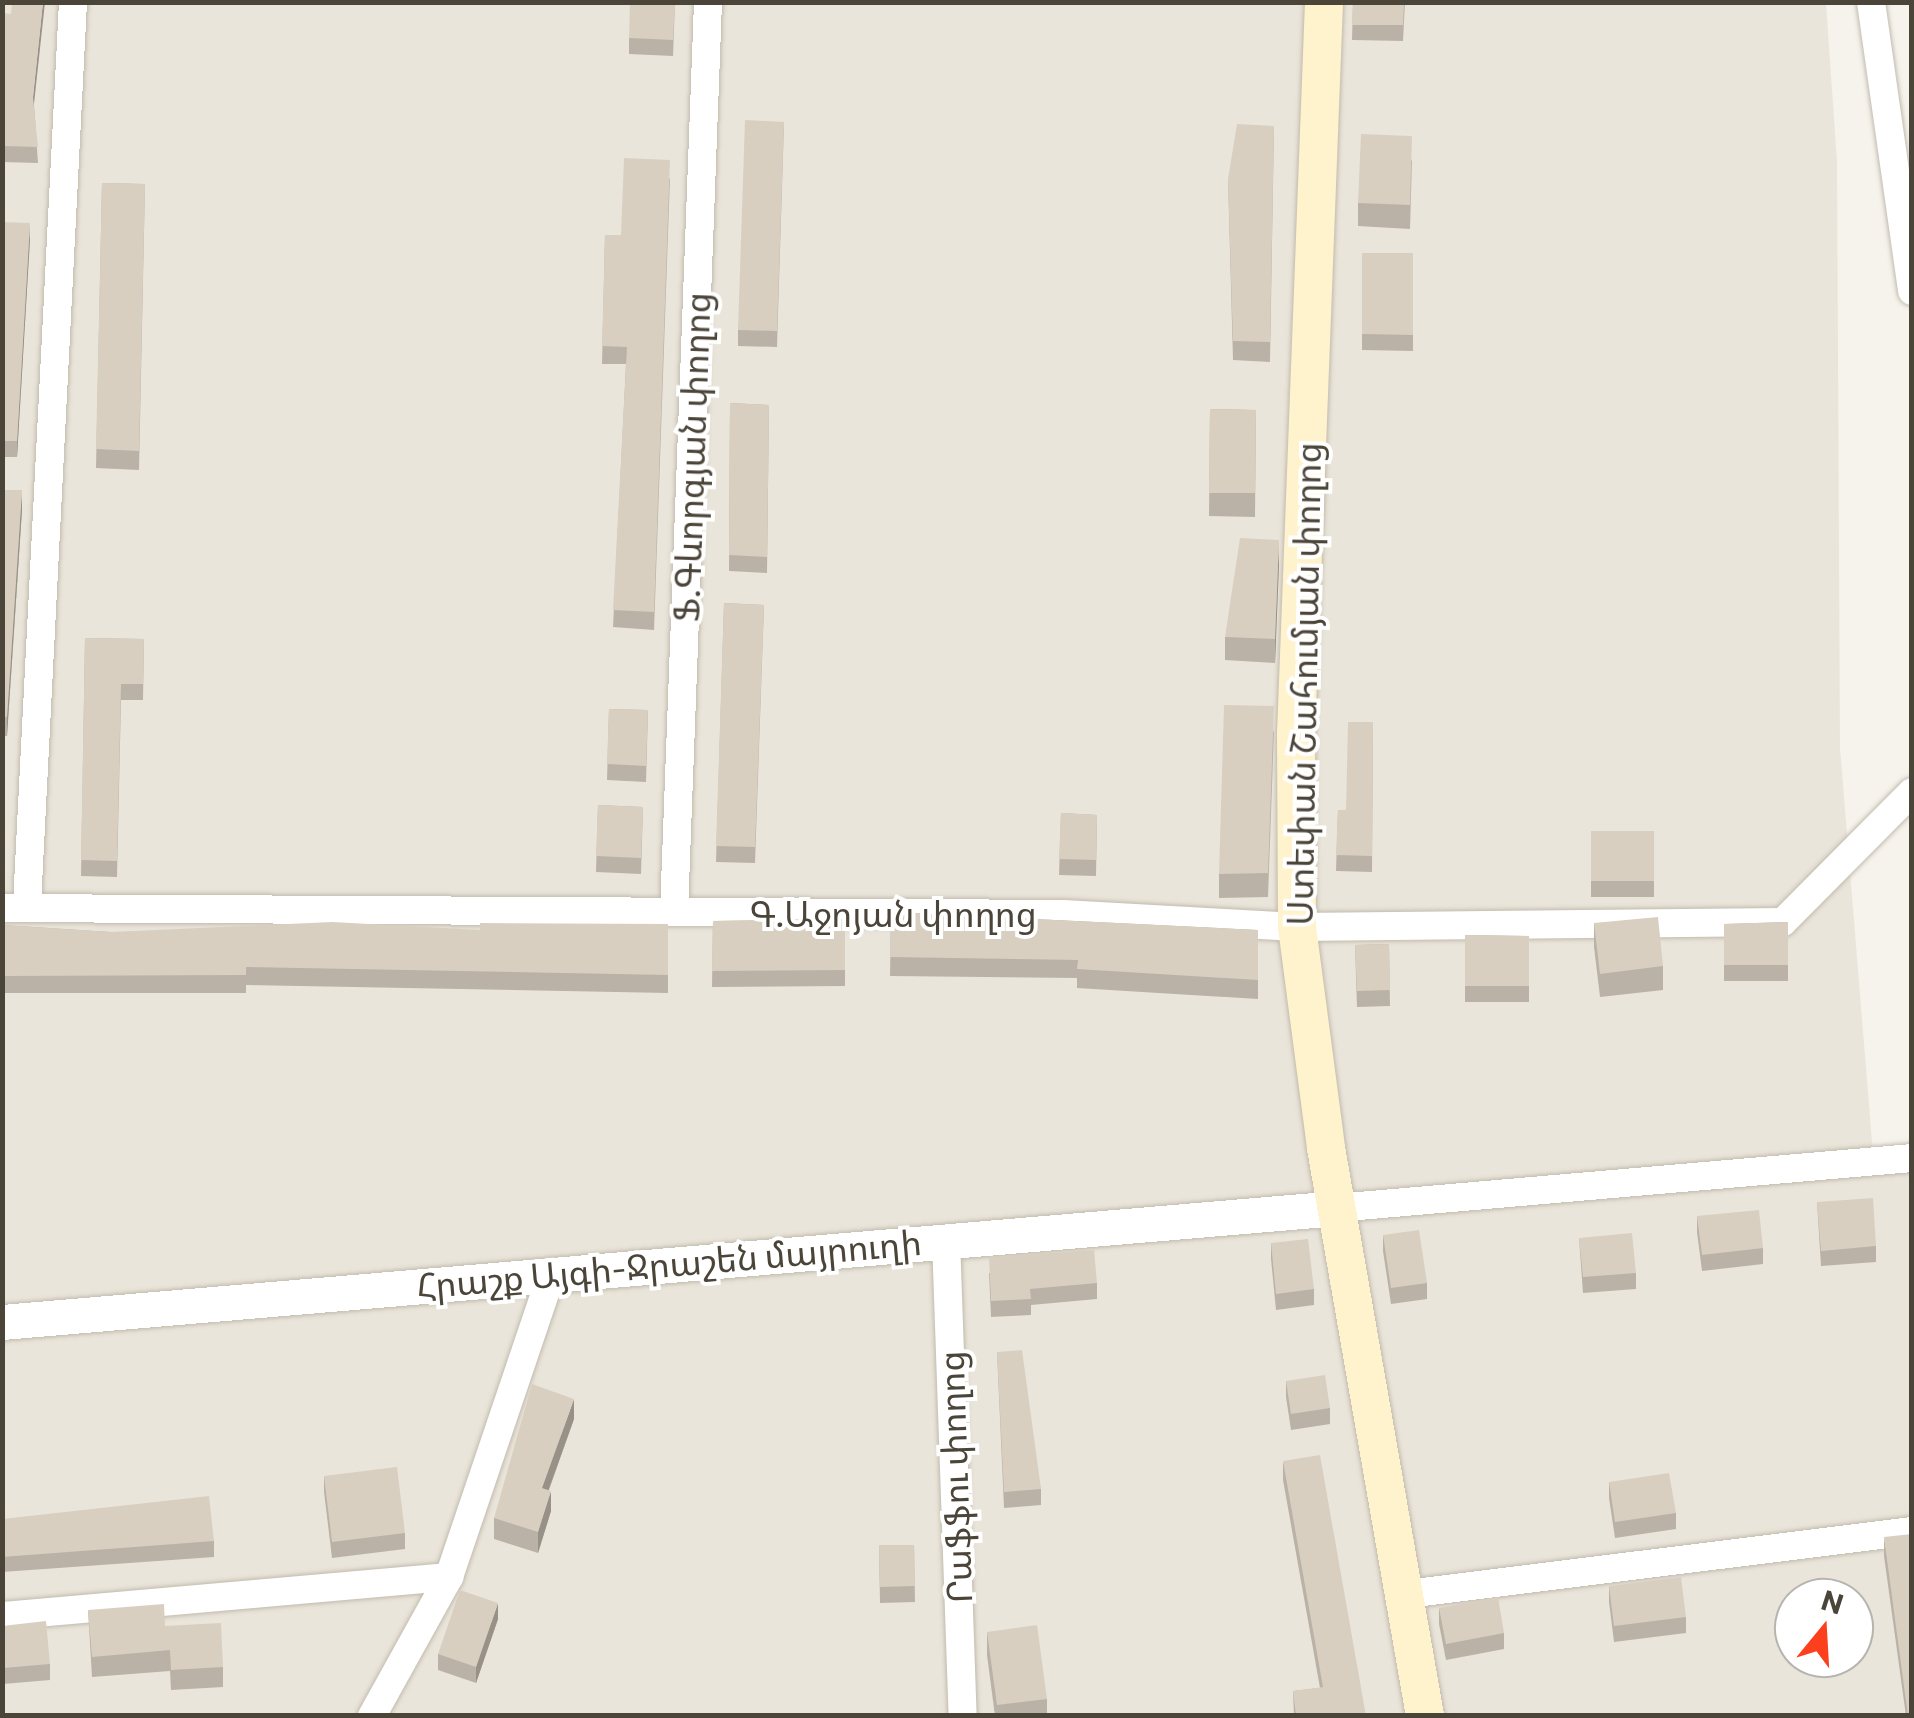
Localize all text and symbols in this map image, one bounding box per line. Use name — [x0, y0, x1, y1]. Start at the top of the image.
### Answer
street label: Ֆ.Գևորգյան փողոց — [664, 291, 718, 623]
street label: Ստեփան Շահումյան փողոց — [1278, 442, 1328, 926]
street label: Գ.Աջոյան փողոց — [749, 892, 1037, 934]
street label: Հրաշք Այգի-Ջրաշեն մայրուղի — [415, 1220, 923, 1306]
street label: Րաֆֆու փողոց — [929, 1350, 979, 1604]
north arrow — [1774, 1578, 1874, 1678]
text: N — [1817, 1582, 1848, 1621]

